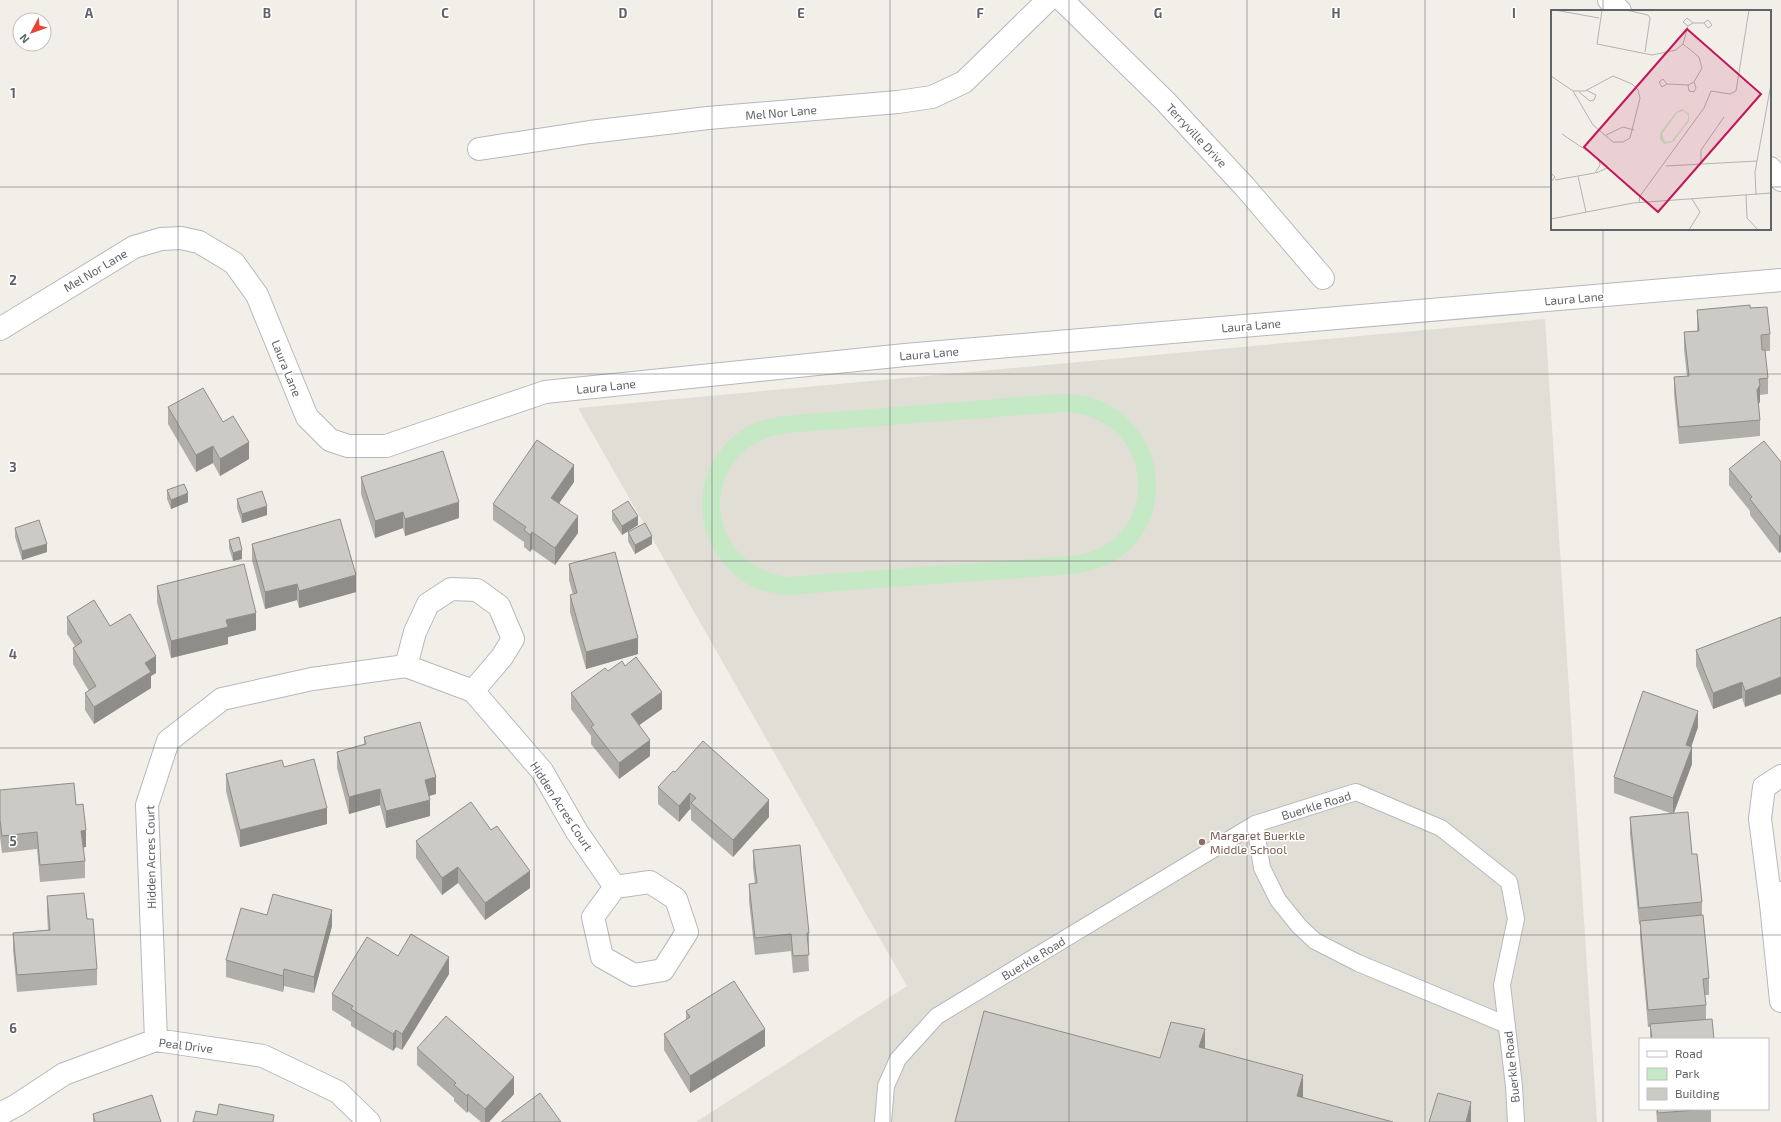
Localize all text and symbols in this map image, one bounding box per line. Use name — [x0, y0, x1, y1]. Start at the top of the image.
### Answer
text: A — [85, 5, 94, 21]
text: B — [263, 5, 271, 21]
text: C — [441, 5, 449, 21]
text: D — [619, 5, 628, 21]
text: E — [797, 5, 805, 21]
text: F — [976, 5, 984, 21]
text: G — [1154, 5, 1162, 21]
text: H — [1332, 5, 1341, 21]
text: I — [1512, 5, 1516, 21]
inset map — [1551, 10, 1771, 230]
north arrow — [12, 12, 52, 52]
text: N — [17, 32, 32, 46]
text: 1 — [10, 85, 16, 101]
street label: Terryville Drive — [1164, 100, 1230, 170]
street label: Mel Nor Lane — [745, 102, 817, 122]
street label: Mel Nor Lane — [61, 246, 129, 294]
text: 2 — [9, 272, 17, 288]
street label: Laura Lane — [1544, 288, 1604, 308]
street label: Laura Lane — [1221, 315, 1281, 335]
street label: Laura Lane — [269, 338, 305, 398]
street label: Laura Lane — [899, 343, 959, 363]
street label: Laura Lane — [576, 376, 636, 396]
text: 3 — [9, 459, 17, 475]
text: 4 — [9, 646, 17, 662]
street label: Hidden Acres Court — [528, 759, 596, 854]
street label: Buerkle Road — [1280, 788, 1352, 822]
street label: Hidden Acres Court — [142, 805, 158, 909]
place label: Margaret Buerkle Middle School — [1210, 828, 1305, 856]
text: 5 — [9, 833, 17, 849]
marker: Margaret Buerkle Middle School — [1197, 837, 1207, 847]
street label: Buerkle Road — [999, 933, 1067, 983]
text: 6 — [9, 1020, 17, 1036]
street label: Buerkle Road — [1500, 1030, 1522, 1104]
street label: Peal Drive — [158, 1035, 214, 1055]
legend — [1639, 1038, 1769, 1110]
text: Road — [1675, 1046, 1703, 1060]
text: Park — [1675, 1066, 1700, 1080]
text: Building — [1675, 1086, 1720, 1100]

